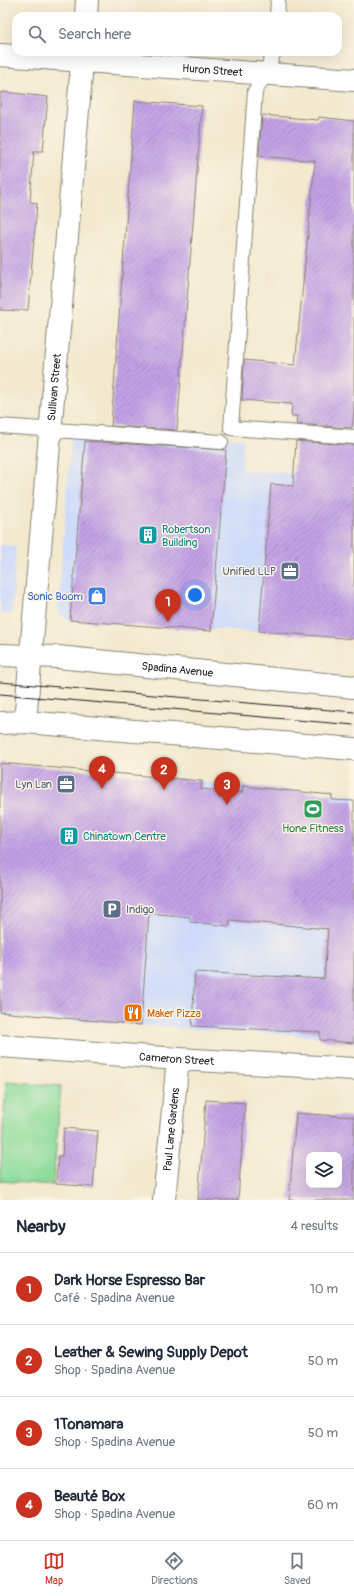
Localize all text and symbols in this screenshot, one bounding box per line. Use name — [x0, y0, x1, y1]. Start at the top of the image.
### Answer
search box — [12, 12, 342, 56]
icon: search — [26, 23, 48, 45]
text: Search here — [58, 25, 131, 44]
street label: Huron Street — [182, 61, 244, 79]
street label: Sullivan Street — [45, 352, 63, 422]
place label: Robertson Building — [162, 523, 210, 549]
building icon: Robertson Building — [137, 524, 159, 546]
office icon: Unified LLP — [279, 560, 301, 582]
place label: Unified LLP — [222, 565, 276, 578]
shop icon: Sonic Boom — [86, 585, 108, 607]
your location — [185, 585, 205, 605]
pin: 1 — [155, 589, 181, 622]
place label: Sonic Boom — [27, 590, 83, 603]
street label: Spadina Avenue — [141, 659, 214, 679]
pin: 4 — [89, 756, 115, 789]
pin: 2 — [151, 757, 177, 790]
pin: 3 — [214, 772, 240, 805]
office icon: Lyn Lan — [55, 773, 77, 795]
place label: Lyn Lan — [15, 778, 52, 791]
sports icon: Hone Fitness — [302, 798, 324, 820]
place label: Hone Fitness — [282, 822, 344, 835]
building icon: Chinatown Centre — [58, 825, 80, 847]
place label: Chinatown Centre — [83, 830, 166, 843]
parking icon: Indigo — [101, 898, 123, 920]
place label: Indigo — [126, 903, 154, 916]
restaurant icon: Maker Pizza — [122, 1002, 144, 1024]
place label: Maker Pizza — [147, 1007, 201, 1020]
street label: Cameron Street — [139, 1050, 215, 1068]
street label: Paul Lane Gardens — [160, 1087, 182, 1172]
map controls — [306, 1152, 342, 1188]
button: layers — [306, 1152, 342, 1188]
text: Nearby — [16, 1216, 65, 1237]
text: 4 results — [291, 1218, 338, 1234]
text: Dark Horse Espresso Bar — [54, 1271, 205, 1290]
text: 1 — [26, 1281, 32, 1297]
text: 10 m — [310, 1281, 338, 1297]
text: Café · Spadina Avenue — [54, 1290, 175, 1306]
text: Leather & Sewing Supply Depot — [54, 1343, 248, 1362]
text: 2 — [25, 1353, 33, 1369]
text: 50 m — [308, 1353, 338, 1369]
text: Shop · Spadina Avenue — [54, 1362, 175, 1378]
text: 1Tonamara — [54, 1415, 124, 1434]
text: 3 — [25, 1425, 33, 1441]
text: 50 m — [308, 1425, 338, 1441]
text: Shop · Spadina Avenue — [54, 1434, 175, 1450]
text: Beauté Box — [54, 1487, 125, 1506]
text: 4 — [25, 1497, 33, 1513]
text: 60 m — [307, 1497, 338, 1513]
text: Shop · Spadina Avenue — [54, 1506, 175, 1522]
tab: Map — [43, 1550, 65, 1587]
tab: Directions — [151, 1550, 198, 1587]
tab: Saved — [284, 1550, 311, 1587]

